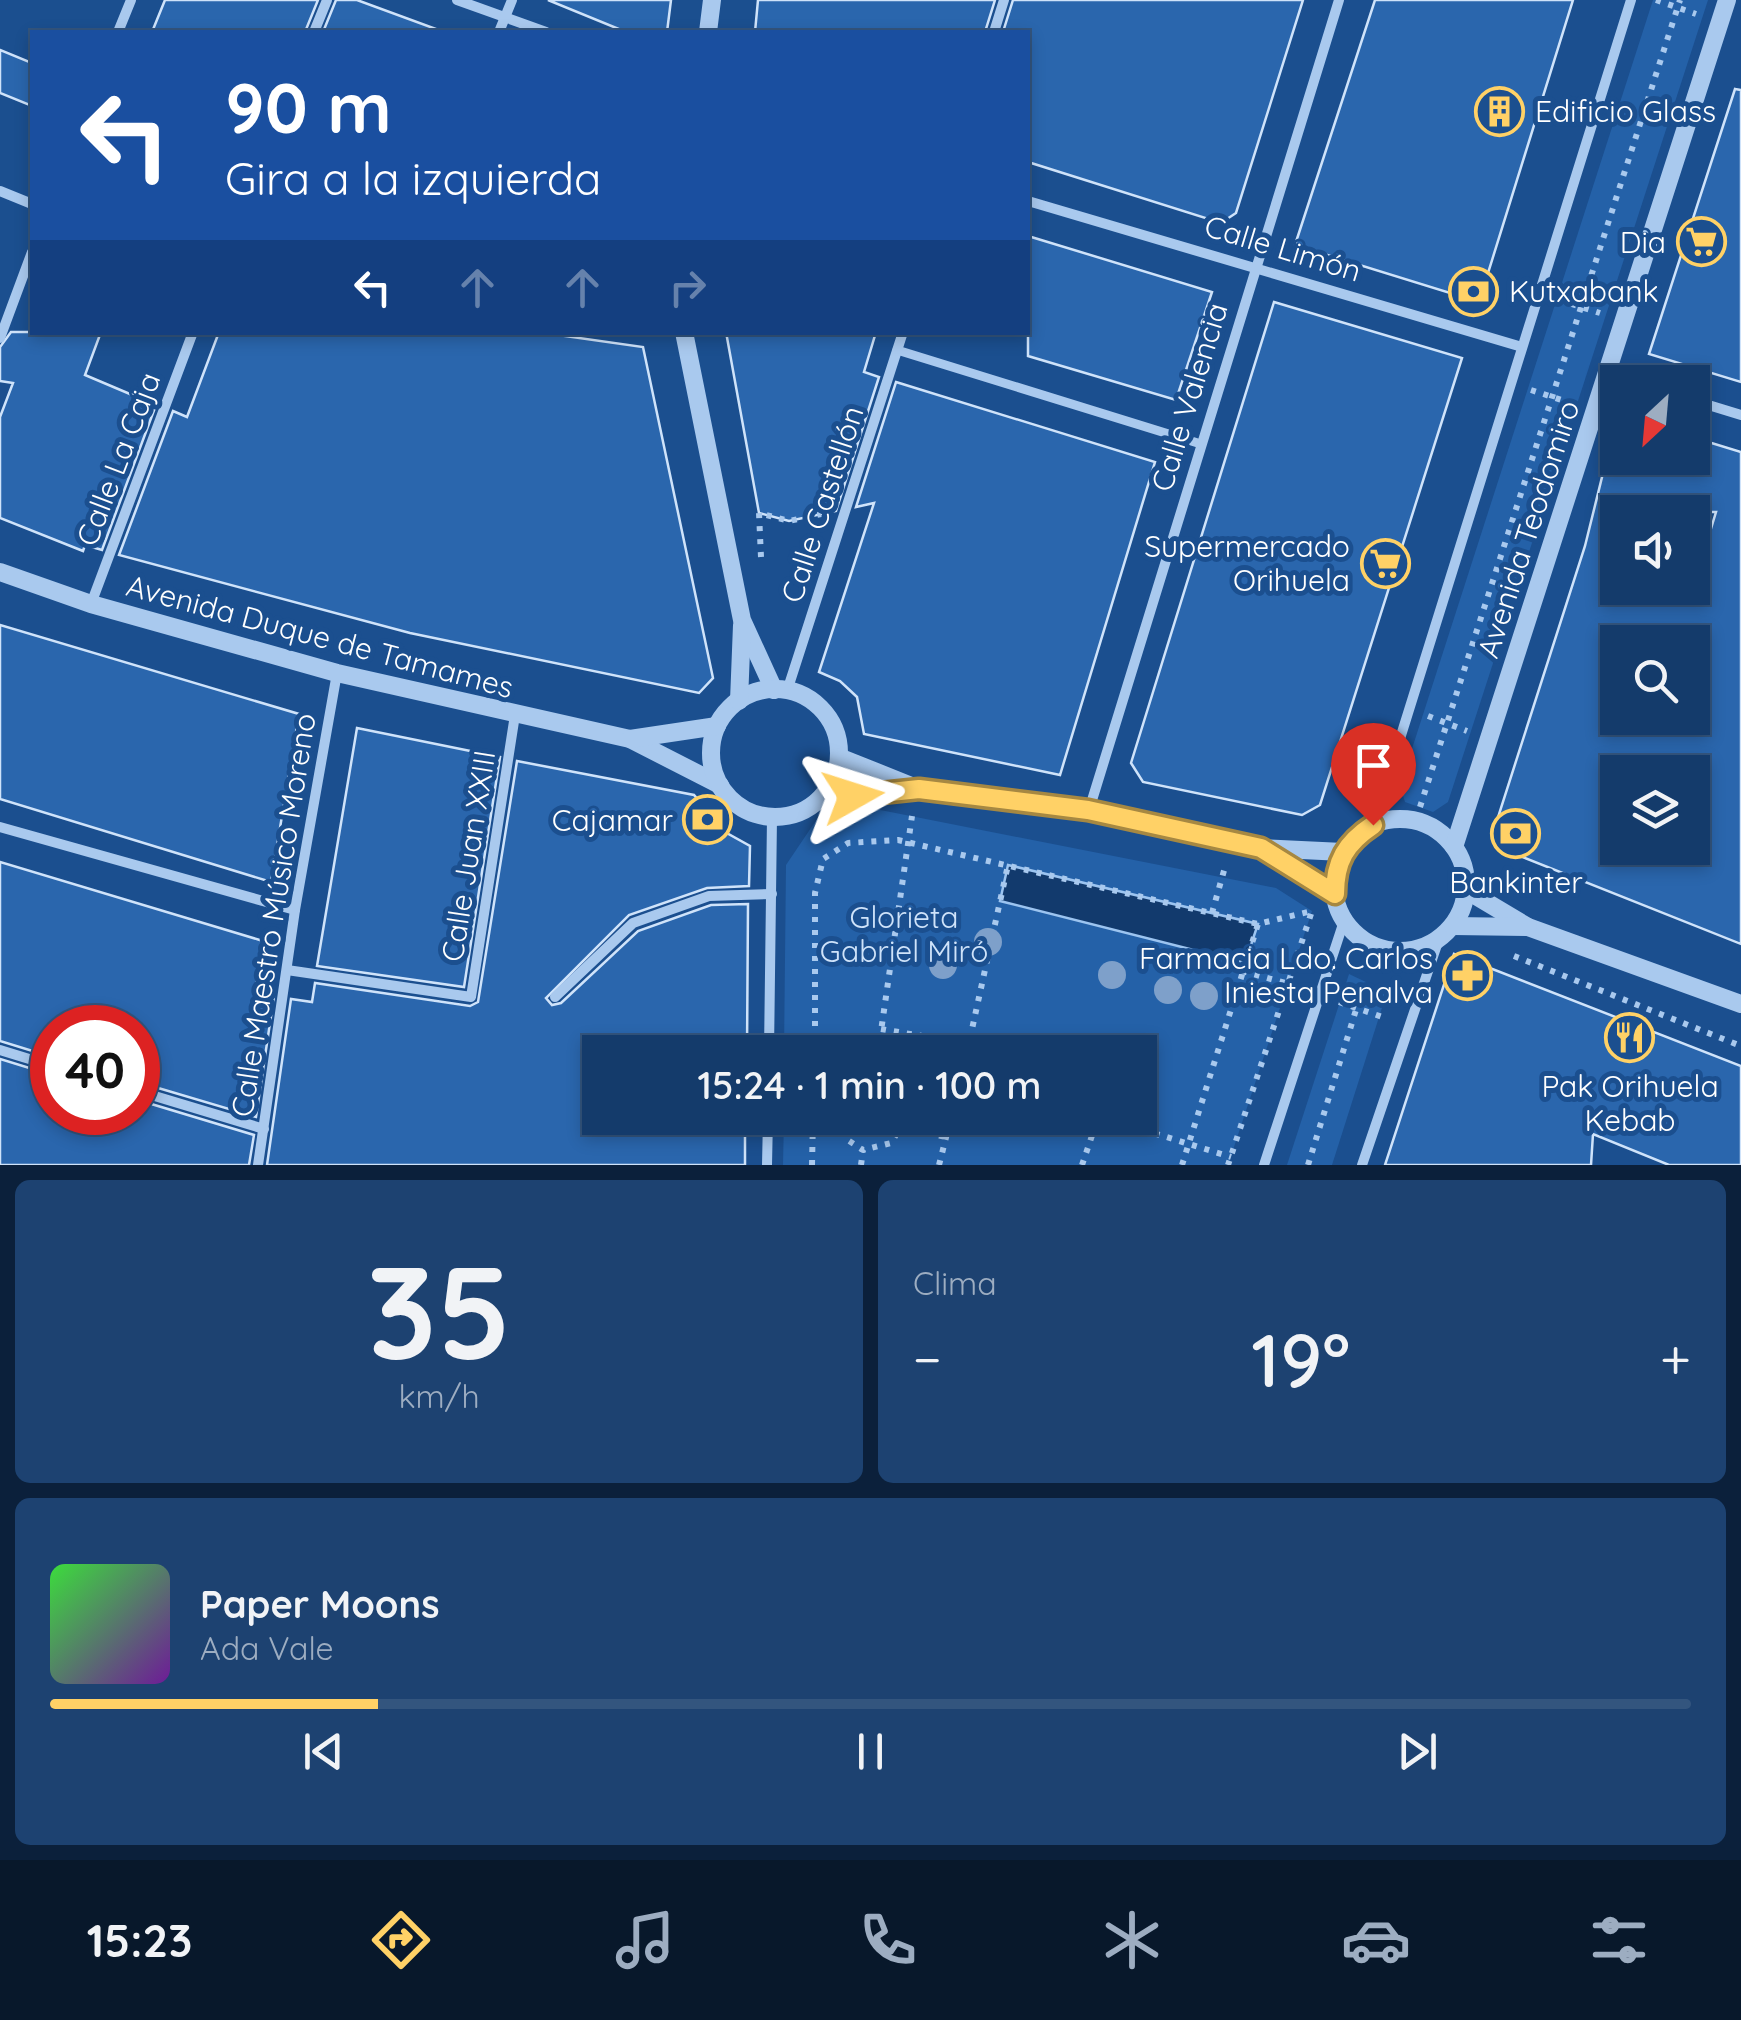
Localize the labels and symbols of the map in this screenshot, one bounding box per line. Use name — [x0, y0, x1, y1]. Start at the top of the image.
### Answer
building icon: Edificio Glass — [1474, 85, 1526, 137]
place label: Edificio Glass — [1535, 92, 1716, 130]
street label: Calle Limón — [1200, 206, 1366, 290]
supermarket icon: Dia — [1675, 216, 1727, 268]
place label: Dia — [1620, 223, 1666, 261]
bank icon: Kutxabank — [1448, 265, 1500, 317]
place label: Kutxabank — [1509, 272, 1659, 310]
street label: Calle Valencia — [1142, 298, 1236, 496]
north arrow — [1600, 365, 1710, 475]
street label: Calle La Caja — [68, 367, 168, 551]
street label: Avenida Teodomiro — [1468, 396, 1588, 662]
street label: Calle Castellón — [772, 401, 872, 607]
place label: Supermercado Orihuela — [1144, 527, 1350, 599]
supermarket icon: Supermercado Orihuela — [1359, 537, 1411, 589]
street label: Avenida Duque de Tamames — [122, 566, 518, 706]
street label: Calle Maestro Músico Moreno — [222, 710, 324, 1120]
pin — [1331, 723, 1416, 826]
position arrow — [801, 744, 905, 848]
street label: Calle Juan XXIII — [433, 748, 503, 964]
bank icon: Cajamar — [682, 794, 734, 846]
place label: Cajamar — [552, 801, 673, 839]
bank icon: Bankinter — [1490, 807, 1542, 859]
place label: Bankinter — [1449, 863, 1583, 901]
park label: Glorieta Gabriel Miró — [820, 898, 988, 970]
place label: Farmacia Ldo. Carlos Iniesta Penalva — [1139, 939, 1433, 1011]
pharmacy icon: Farmacia Ldo. Carlos Iniesta Penalva — [1442, 949, 1494, 1001]
speed limit sign: 40 — [30, 1005, 160, 1135]
restaurant icon: Pak Orihuela Kebab — [1604, 1011, 1656, 1063]
place label: Pak Orihuela Kebab — [1541, 1067, 1719, 1139]

